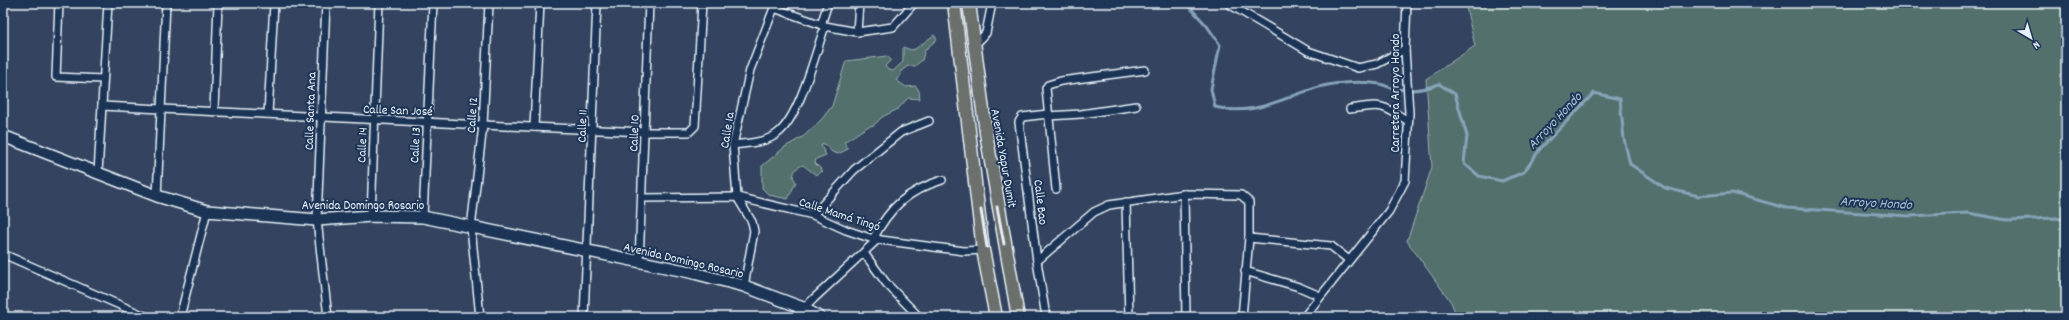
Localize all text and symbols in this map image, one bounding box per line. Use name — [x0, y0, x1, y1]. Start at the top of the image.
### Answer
north arrow — [2011, 18, 2051, 58]
street label: Carretera Arroyo Hondo — [1387, 33, 1406, 153]
text: N — [2028, 36, 2043, 53]
street label: Calle Santa Ana — [301, 71, 322, 151]
water label: Arroyo Hondo — [1524, 88, 1588, 155]
street label: Calle 12 — [463, 97, 484, 134]
street label: Calle San José — [363, 101, 434, 122]
street label: Avenida Yapur Dumit — [984, 107, 1021, 210]
street label: Calle 11 — [573, 109, 594, 143]
street label: Calle 1a — [716, 110, 741, 150]
street label: Calle 10 — [625, 114, 646, 152]
street label: Calle 14 — [353, 127, 374, 163]
street label: Calle 13 — [406, 127, 427, 164]
street label: Calle Bao — [1027, 179, 1052, 226]
water label: Arroyo Hondo — [1839, 192, 1913, 216]
street label: Calle Mamá Tingó — [796, 193, 883, 238]
street label: Avenida Domingo Rosario — [302, 197, 425, 216]
street label: Avenida Domingo Rosario — [622, 238, 746, 285]

